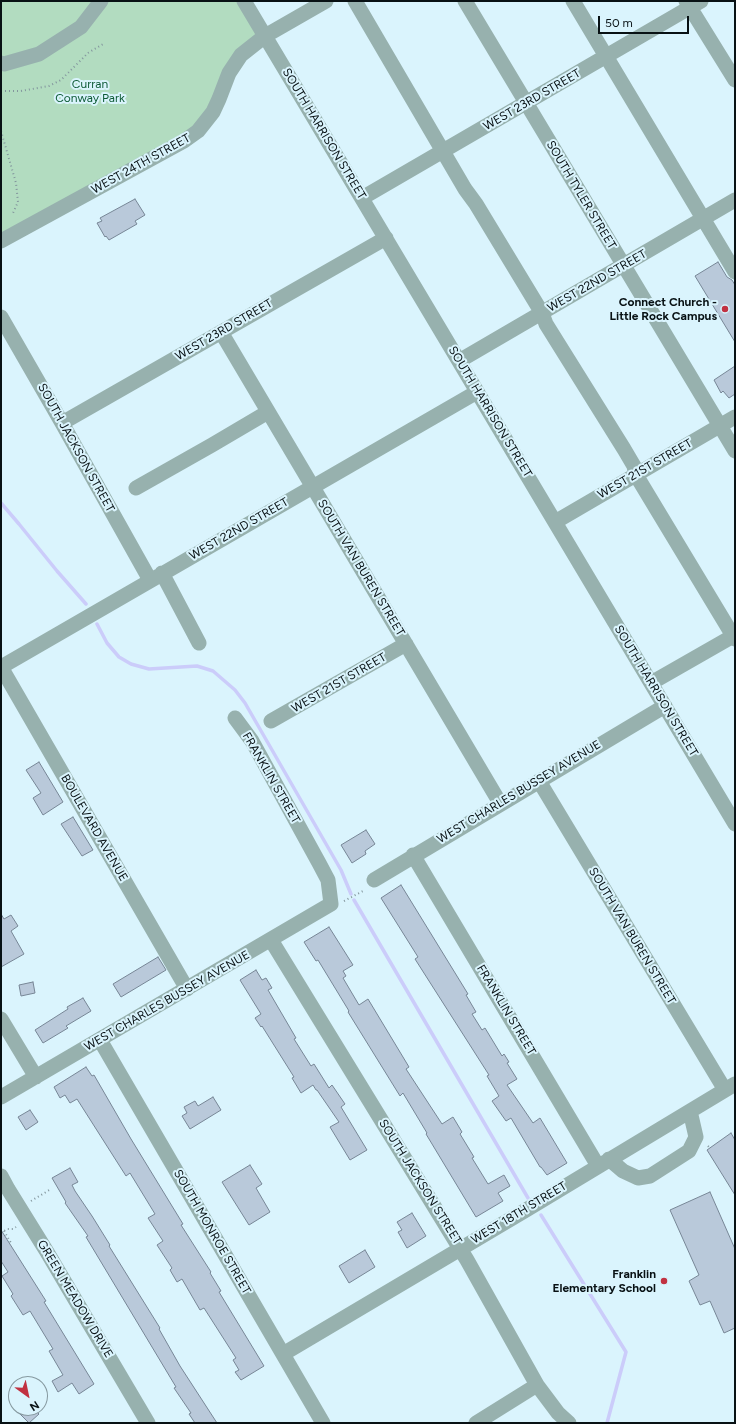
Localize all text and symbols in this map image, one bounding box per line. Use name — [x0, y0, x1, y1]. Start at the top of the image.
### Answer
scale bar — [600, 8, 691, 34]
text: 50 m — [605, 16, 633, 30]
street label: SOUTH HARRISON STREET — [279, 66, 369, 202]
street label: WEST 23RD STREET — [481, 66, 583, 134]
park label: Curran Conway Park — [55, 77, 125, 105]
street label: WEST 24TH STREET — [89, 131, 193, 197]
street label: SOUTH TYLER STREET — [543, 138, 619, 252]
street label: WEST 22ND STREET — [545, 247, 649, 315]
place label: Connect Church - Little Rock Campus — [610, 295, 717, 323]
street label: WEST 23RD STREET — [173, 296, 275, 364]
marker: Connect Church - Little Rock Campus — [720, 304, 730, 314]
street label: SOUTH HARRISON STREET — [445, 344, 535, 480]
street label: SOUTH JACKSON STREET — [35, 381, 117, 515]
street label: WEST 21ST STREET — [595, 436, 695, 502]
street label: WEST 22ND STREET — [187, 495, 291, 563]
street label: SOUTH VAN BUREN STREET — [314, 497, 408, 639]
street label: SOUTH HARRISON STREET — [611, 623, 701, 759]
street label: WEST 21ST STREET — [289, 650, 389, 716]
street label: FRANKLIN STREET — [239, 730, 303, 826]
street label: WEST CHARLES BUSSEY AVENUE — [435, 737, 603, 847]
street label: BOULEVARD AVENUE — [58, 772, 130, 884]
street label: SOUTH VAN BUREN STREET — [585, 865, 679, 1007]
street label: WEST CHARLES BUSSEY AVENUE — [82, 948, 252, 1054]
street label: FRANKLIN STREET — [473, 962, 539, 1058]
street label: SOUTH JACKSON STREET — [375, 1117, 465, 1247]
street label: SOUTH MONROE STREET — [170, 1167, 254, 1297]
street label: WEST 18TH STREET — [469, 1179, 569, 1247]
street label: GREEN MEADOW DRIVE — [34, 1237, 116, 1361]
place label: Franklin Elementary School — [552, 1267, 656, 1295]
marker: Franklin Elementary School — [659, 1276, 669, 1286]
north arrow — [8, 1376, 48, 1416]
text: N — [27, 1398, 41, 1413]

